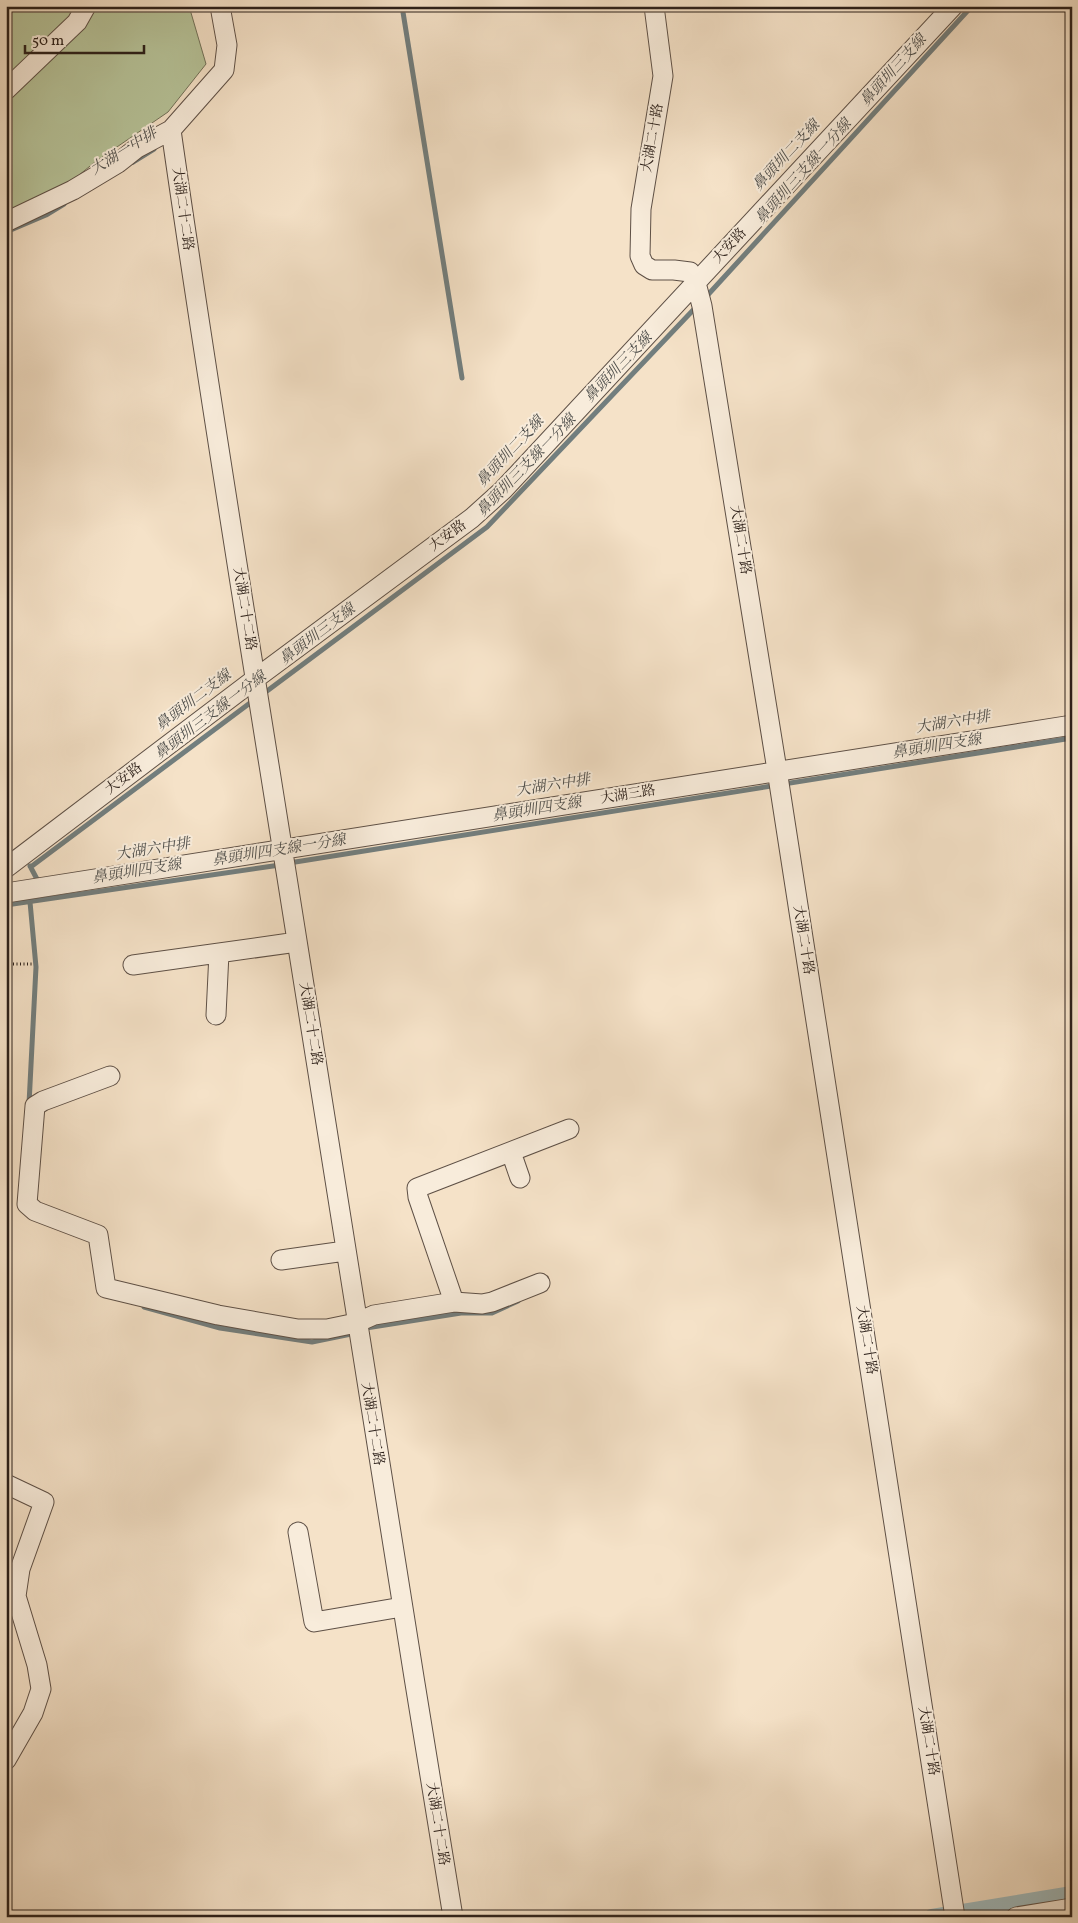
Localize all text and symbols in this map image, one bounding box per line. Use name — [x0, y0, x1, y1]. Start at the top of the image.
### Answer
scale bar — [25, 22, 144, 54]
water label: 鼻頭圳三支線 — [856, 29, 933, 111]
text: 50 m — [32, 31, 64, 52]
street label: 大湖二十路 — [638, 102, 668, 174]
water label: 鼻頭圳三支線一分線 — [751, 113, 858, 229]
water label: 鼻頭圳二支線 — [749, 114, 827, 196]
water label: 大湖一中排 — [87, 122, 163, 181]
street label: 大湖二十二路 — [167, 166, 197, 252]
street label: 大安路 — [709, 224, 751, 268]
water label: 鼻頭圳三支線 — [580, 327, 659, 408]
water label: 鼻頭圳三支線一分線 — [473, 409, 583, 522]
water label: 鼻頭圳二支線 — [473, 410, 551, 492]
street label: 大湖二十路 — [725, 504, 755, 576]
street label: 大安路 — [425, 516, 471, 556]
street label: 大湖二十二路 — [228, 566, 260, 652]
water label: 鼻頭圳三支線 — [276, 598, 362, 670]
water label: 鼻頭圳二支線 — [152, 664, 238, 736]
water label: 鼻頭圳三支線一分線 — [151, 666, 273, 765]
water label: 大湖六中排 — [914, 706, 994, 739]
water label: 鼻頭圳四支線 — [891, 729, 985, 764]
street label: 大安路 — [102, 759, 146, 799]
water label: 大湖六中排 — [514, 769, 594, 802]
street label: 大湖三路 — [599, 781, 657, 809]
water label: 鼻頭圳四支線 — [491, 792, 585, 827]
water label: 鼻頭圳四支線一分線 — [211, 830, 349, 872]
water label: 大湖六中排 — [114, 833, 194, 866]
water label: 鼻頭圳四支線 — [91, 854, 185, 889]
street label: 大湖二十路 — [788, 904, 818, 976]
street label: 大湖二十二路 — [294, 981, 326, 1067]
street label: 大湖二十路 — [851, 1304, 881, 1376]
street label: 大湖二十二路 — [356, 1381, 388, 1467]
street label: 大湖二十路 — [913, 1705, 943, 1777]
street label: 大湖二十二路 — [421, 1781, 453, 1867]

